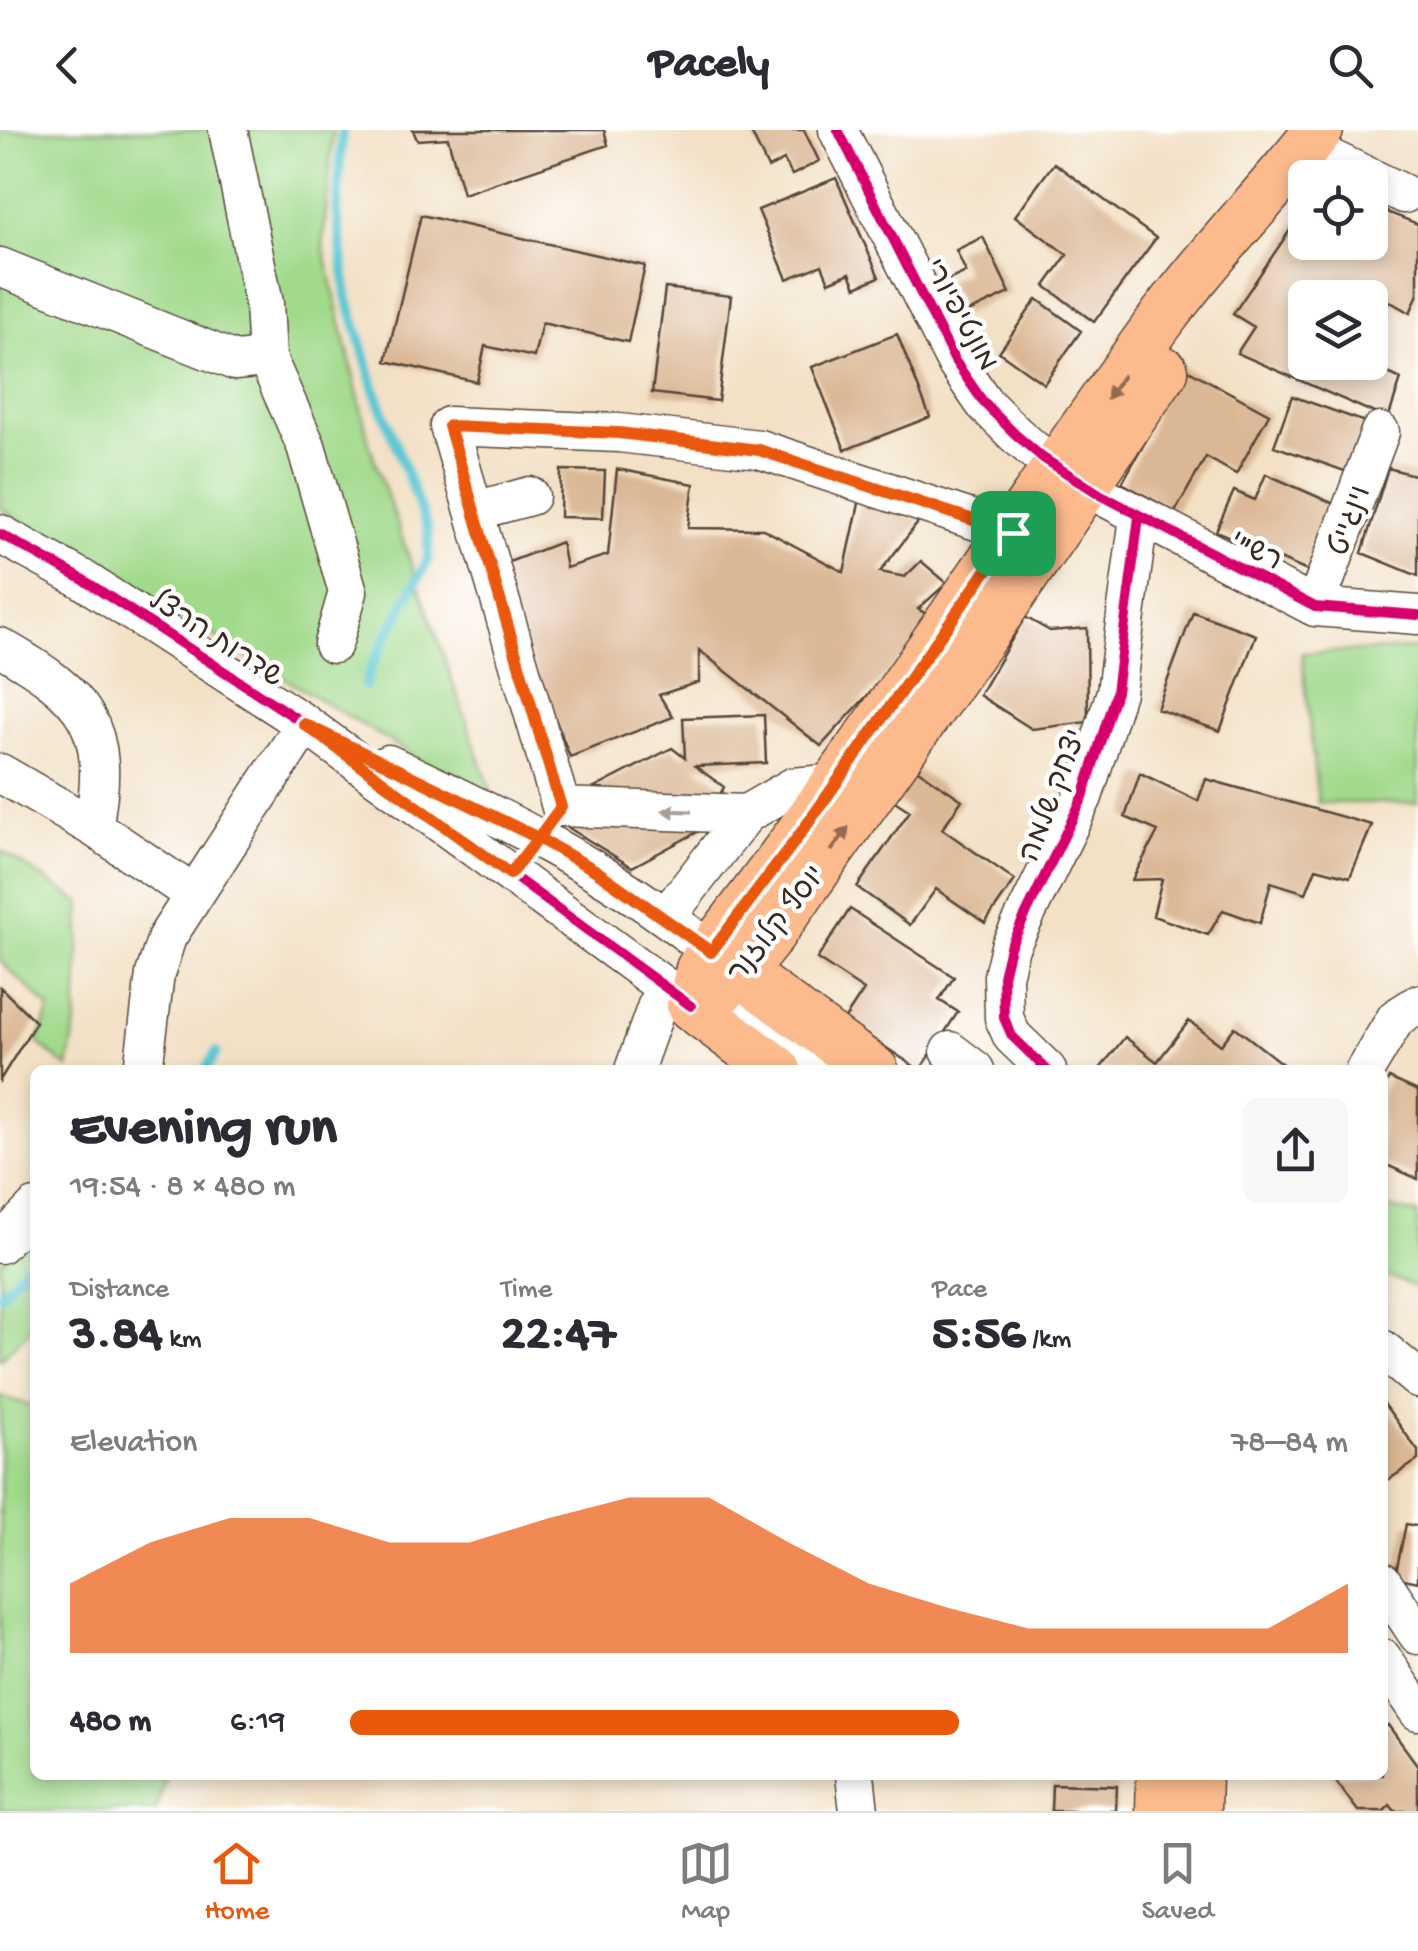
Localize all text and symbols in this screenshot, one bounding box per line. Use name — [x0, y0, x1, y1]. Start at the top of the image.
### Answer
icon: back — [40, 38, 95, 93]
icon: search — [1323, 38, 1378, 93]
text: Pacely — [649, 39, 769, 92]
map controls — [1288, 160, 1388, 380]
button: locate — [1288, 160, 1388, 260]
street label: מונטיפיורי — [913, 254, 1003, 378]
button: layers — [1288, 280, 1388, 380]
one-way arrow — [1106, 373, 1125, 400]
street label: וינגייט — [1323, 482, 1381, 561]
pin — [971, 491, 1056, 576]
icon: arrive — [986, 506, 1041, 561]
street label: רש"י — [1223, 525, 1287, 581]
street label: שדרות הרצל — [141, 582, 290, 697]
street label: יצחק שלמה — [1011, 724, 1096, 868]
one-way arrow — [661, 803, 693, 819]
one-way arrow — [830, 825, 849, 852]
street label: יוסף קלוזנר — [720, 859, 835, 991]
button: share — [1243, 1098, 1348, 1203]
text: Evening run — [70, 1099, 337, 1163]
text: 19:54 · 8 × 480 m — [70, 1169, 295, 1207]
text: Distance — [70, 1274, 169, 1307]
text: Time — [501, 1274, 552, 1307]
text: Pace — [932, 1274, 987, 1307]
text: 3.84 — [70, 1307, 163, 1366]
text: 22:47 — [501, 1307, 615, 1366]
text: 5:56 — [932, 1307, 1026, 1366]
text: km — [163, 1324, 202, 1357]
text: /km — [1026, 1324, 1071, 1357]
text: Elevation — [70, 1425, 197, 1463]
text: 78–84 m — [1231, 1425, 1348, 1463]
text: 480 m — [70, 1704, 151, 1742]
text: 6:19 — [230, 1704, 285, 1742]
tab: Home — [204, 1836, 269, 1929]
tab: Map — [678, 1836, 733, 1929]
tab: Saved — [1142, 1836, 1214, 1929]

